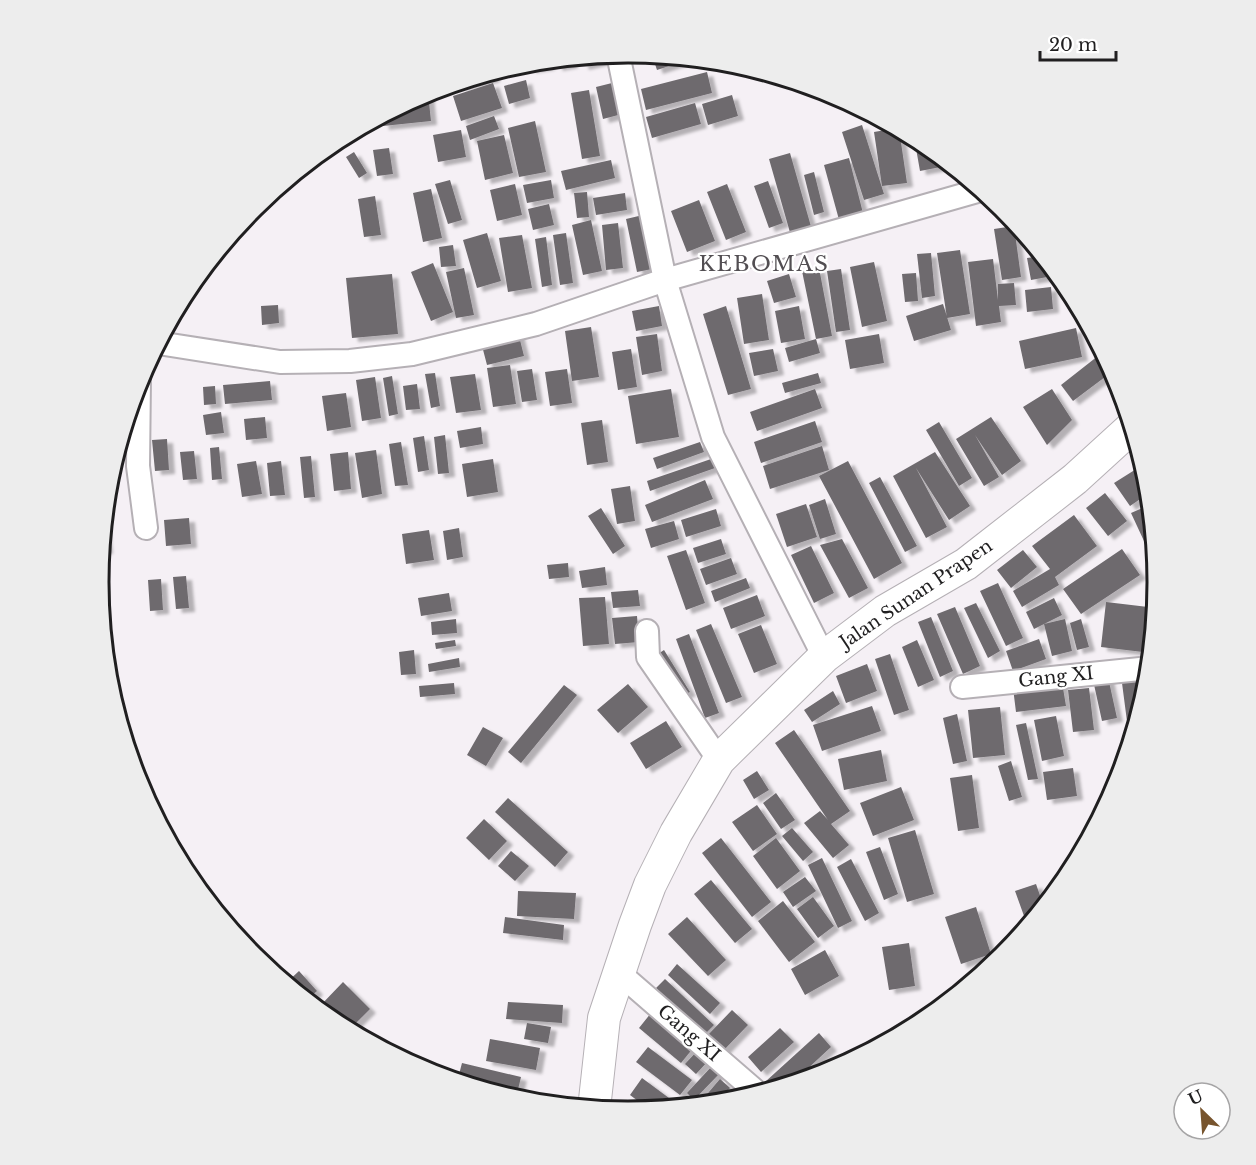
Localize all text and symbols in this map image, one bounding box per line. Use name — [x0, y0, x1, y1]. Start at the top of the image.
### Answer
scale bar — [1040, 24, 1116, 62]
text: 20 m — [1049, 34, 1097, 56]
district label: KEBOMAS — [699, 251, 829, 277]
street label: Jalan Sunan Prapen — [834, 535, 996, 654]
street label: Gang XI — [1017, 662, 1095, 692]
street label: Gang XI — [653, 1000, 725, 1066]
north arrow — [1172, 1081, 1232, 1141]
text: U — [1185, 1085, 1206, 1109]

